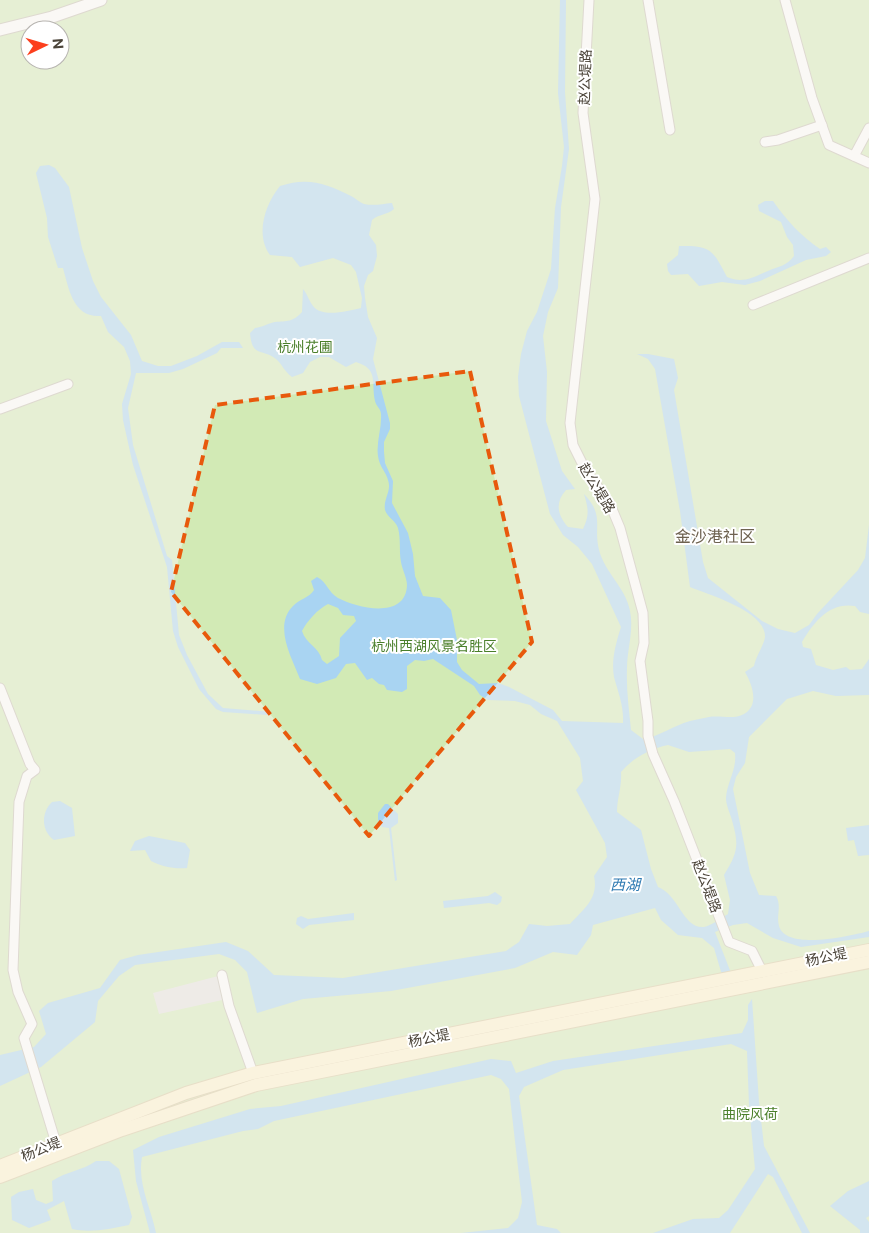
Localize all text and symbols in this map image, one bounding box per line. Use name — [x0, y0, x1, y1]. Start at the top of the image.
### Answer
north arrow — [20, 20, 70, 70]
text: N — [50, 38, 66, 50]
street label: 赵公堤路 — [576, 49, 594, 106]
park label: 杭州花圃 — [277, 339, 333, 355]
street label: 赵公堤路 — [575, 459, 618, 516]
district label: 金沙港社区 — [675, 527, 755, 546]
park label: 杭州西湖风景名胜区 — [371, 638, 497, 654]
street label: 赵公堤路 — [689, 856, 725, 915]
water label: 西湖 — [610, 876, 642, 893]
street label: 杨公堤 — [804, 945, 848, 969]
street label: 杨公堤 — [407, 1026, 451, 1050]
park label: 曲院风荷 — [722, 1106, 778, 1122]
street label: 杨公堤 — [19, 1134, 63, 1164]

